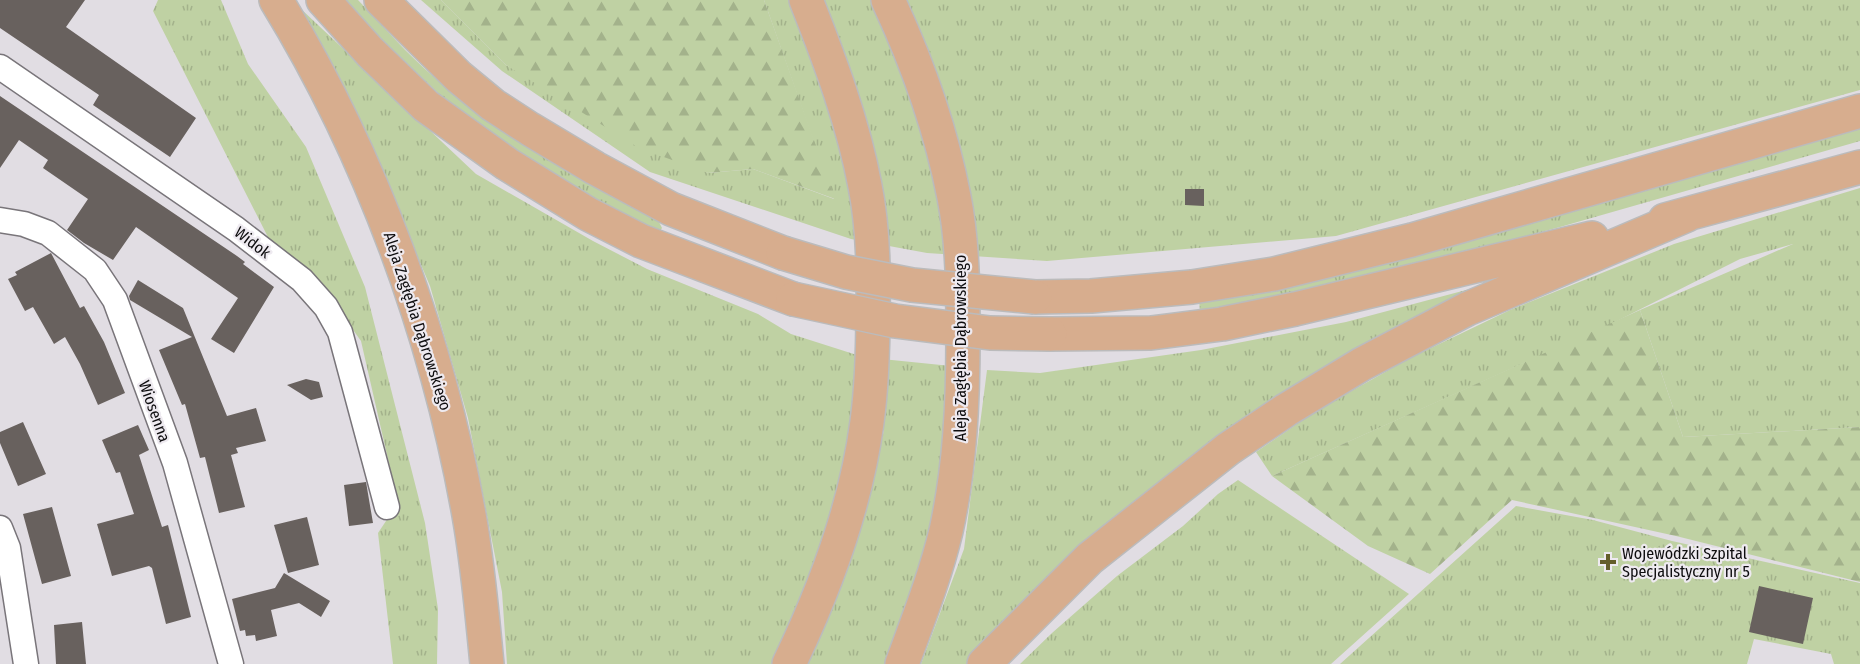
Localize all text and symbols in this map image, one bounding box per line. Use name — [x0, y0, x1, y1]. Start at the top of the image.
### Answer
street label: Widok — [231, 223, 275, 262]
street label: Aleja Zagłębia Dąbrowskiego — [379, 229, 455, 413]
street label: Aleja Zagłębia Dąbrowskiego — [951, 255, 971, 441]
street label: Wiosenna — [135, 378, 174, 445]
place label: Wojewódzki Szpital Specjalistyczny nr 5 — [1622, 544, 1750, 581]
marker: Wojewódzki Szpital Specjalistyczny nr 5 — [1599, 553, 1617, 571]

